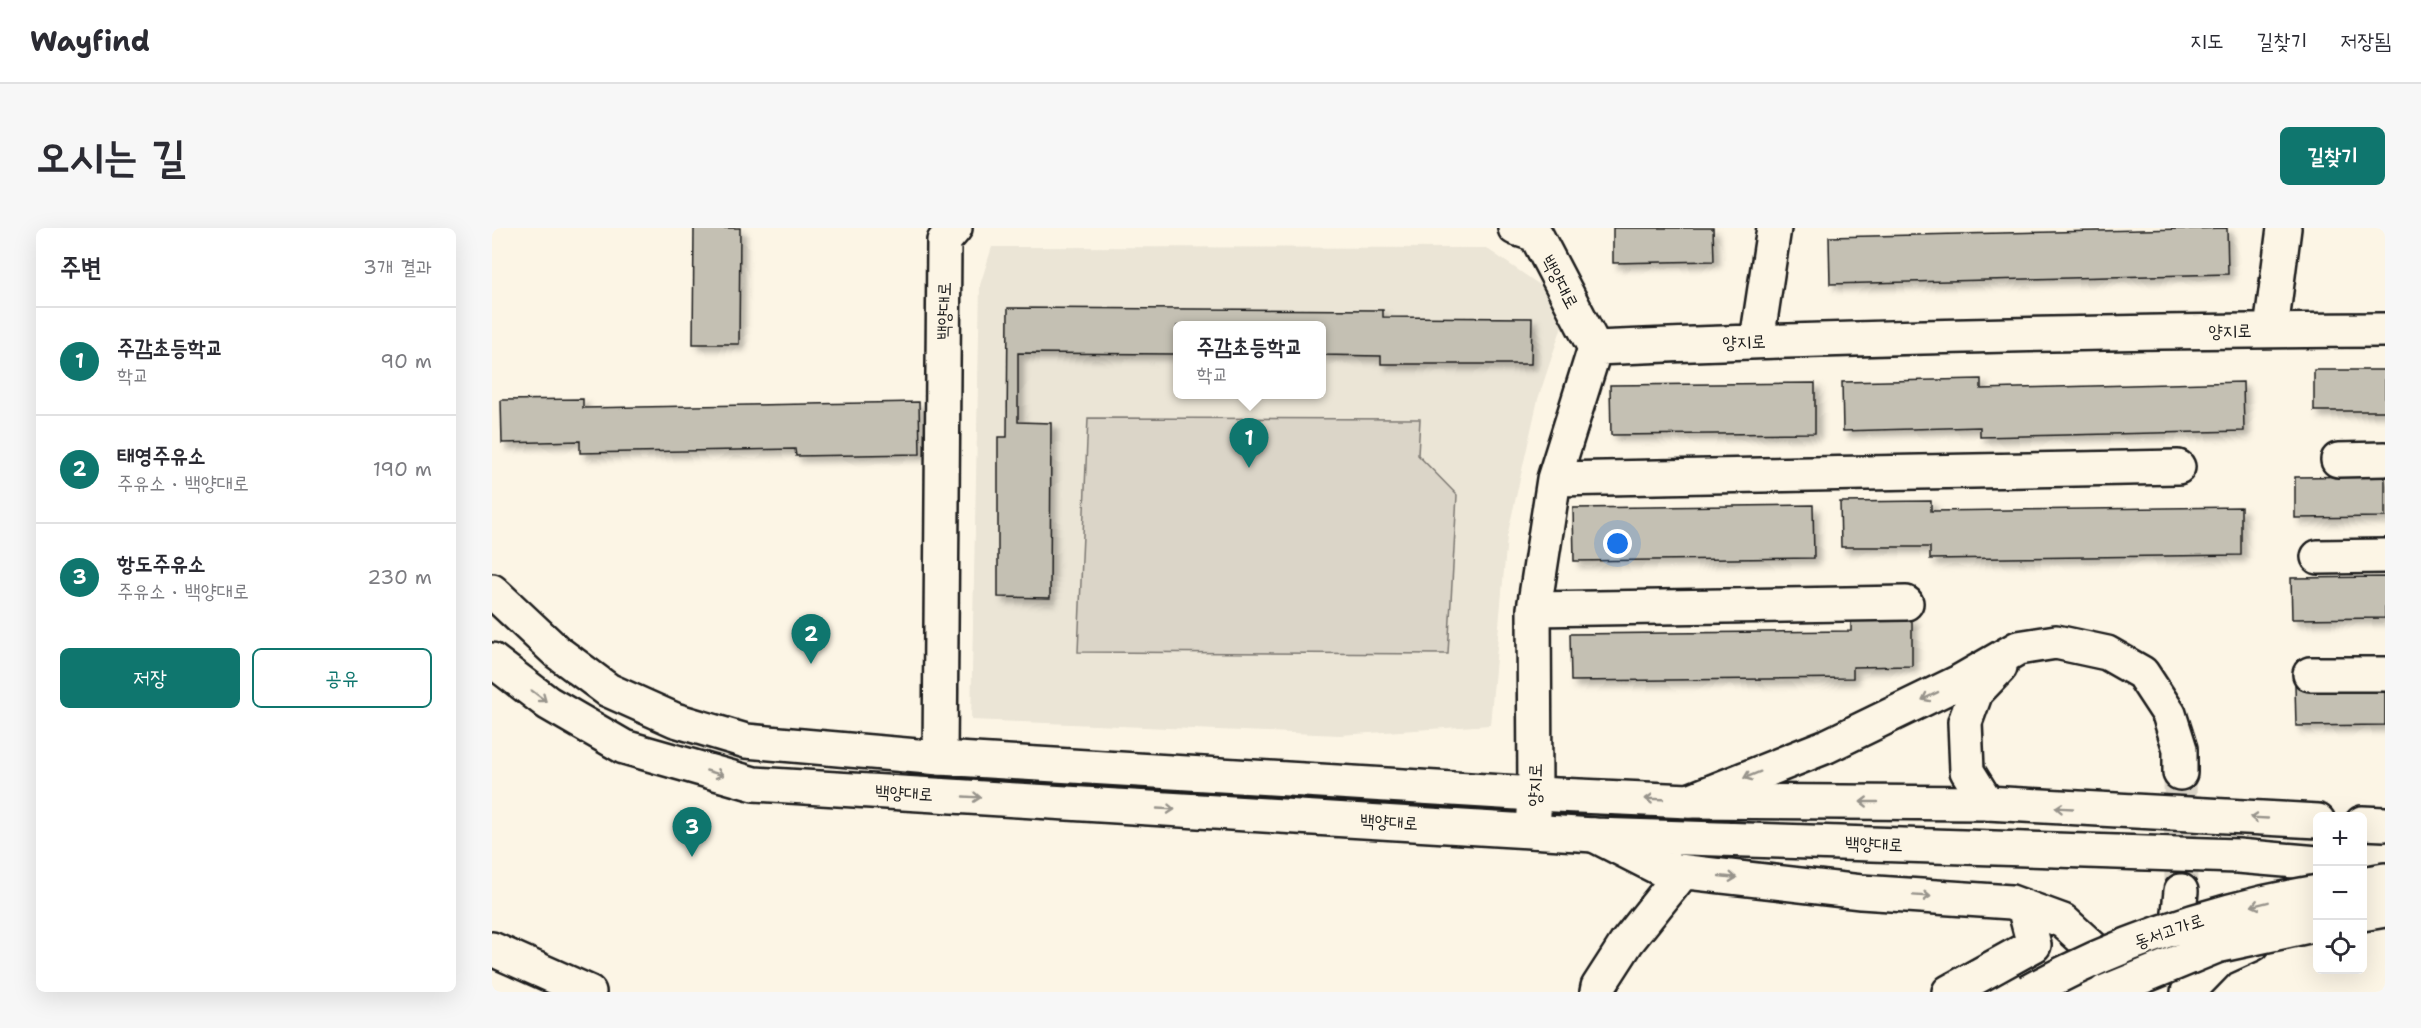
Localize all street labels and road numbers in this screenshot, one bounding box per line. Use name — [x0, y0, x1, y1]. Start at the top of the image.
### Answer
street label: 백양대로 — [1536, 251, 1584, 313]
street label: 백양대로 — [931, 282, 957, 340]
street label: 양지로 — [2208, 319, 2252, 343]
street label: 양지로 — [1722, 329, 1766, 355]
street label: 양지로 — [1523, 763, 1547, 807]
street label: 백양대로 — [874, 780, 934, 806]
street label: 백양대로 — [1359, 809, 1419, 835]
street label: 백양대로 — [1845, 831, 1903, 857]
street label: 동서고가로 — [2131, 908, 2207, 954]

